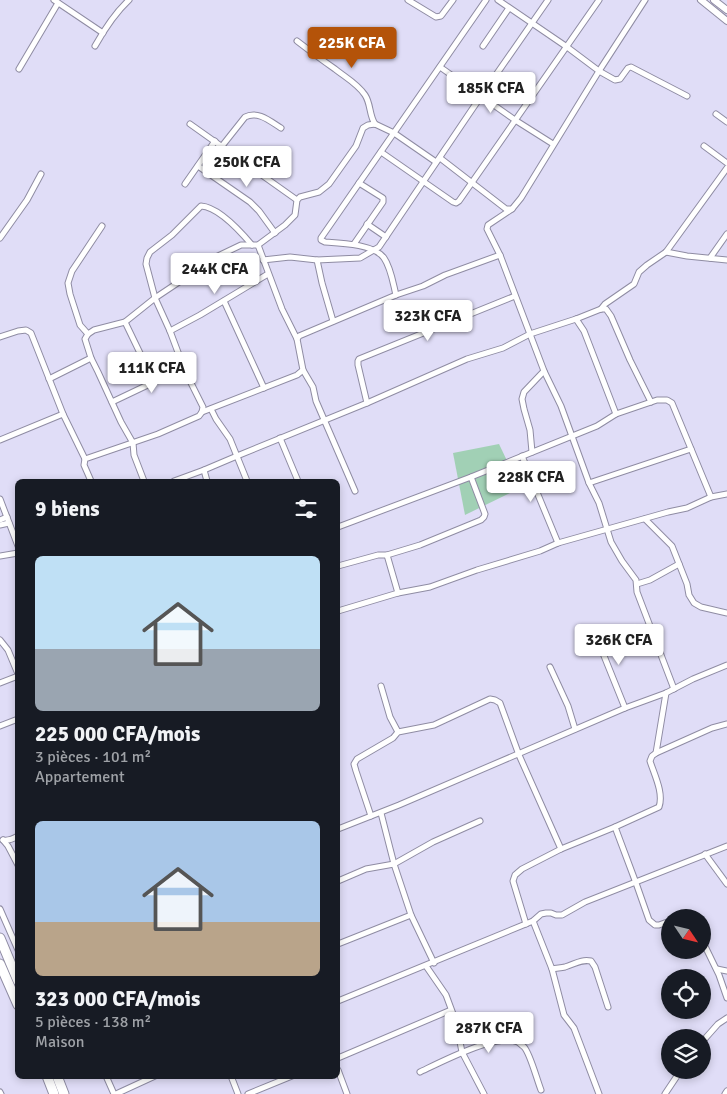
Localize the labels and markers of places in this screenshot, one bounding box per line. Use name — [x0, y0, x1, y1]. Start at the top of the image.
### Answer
pin: 225K CFA — [300, 27, 404, 69]
pin: 185K CFA — [439, 72, 543, 114]
pin: 250K CFA — [195, 146, 299, 188]
pin: 244K CFA — [163, 252, 267, 295]
pin: 323K CFA — [376, 300, 480, 342]
pin: 111K CFA — [100, 352, 204, 394]
pin: 228K CFA — [479, 460, 583, 503]
pin: 326K CFA — [567, 624, 671, 666]
pin: 287K CFA — [437, 1012, 541, 1054]

